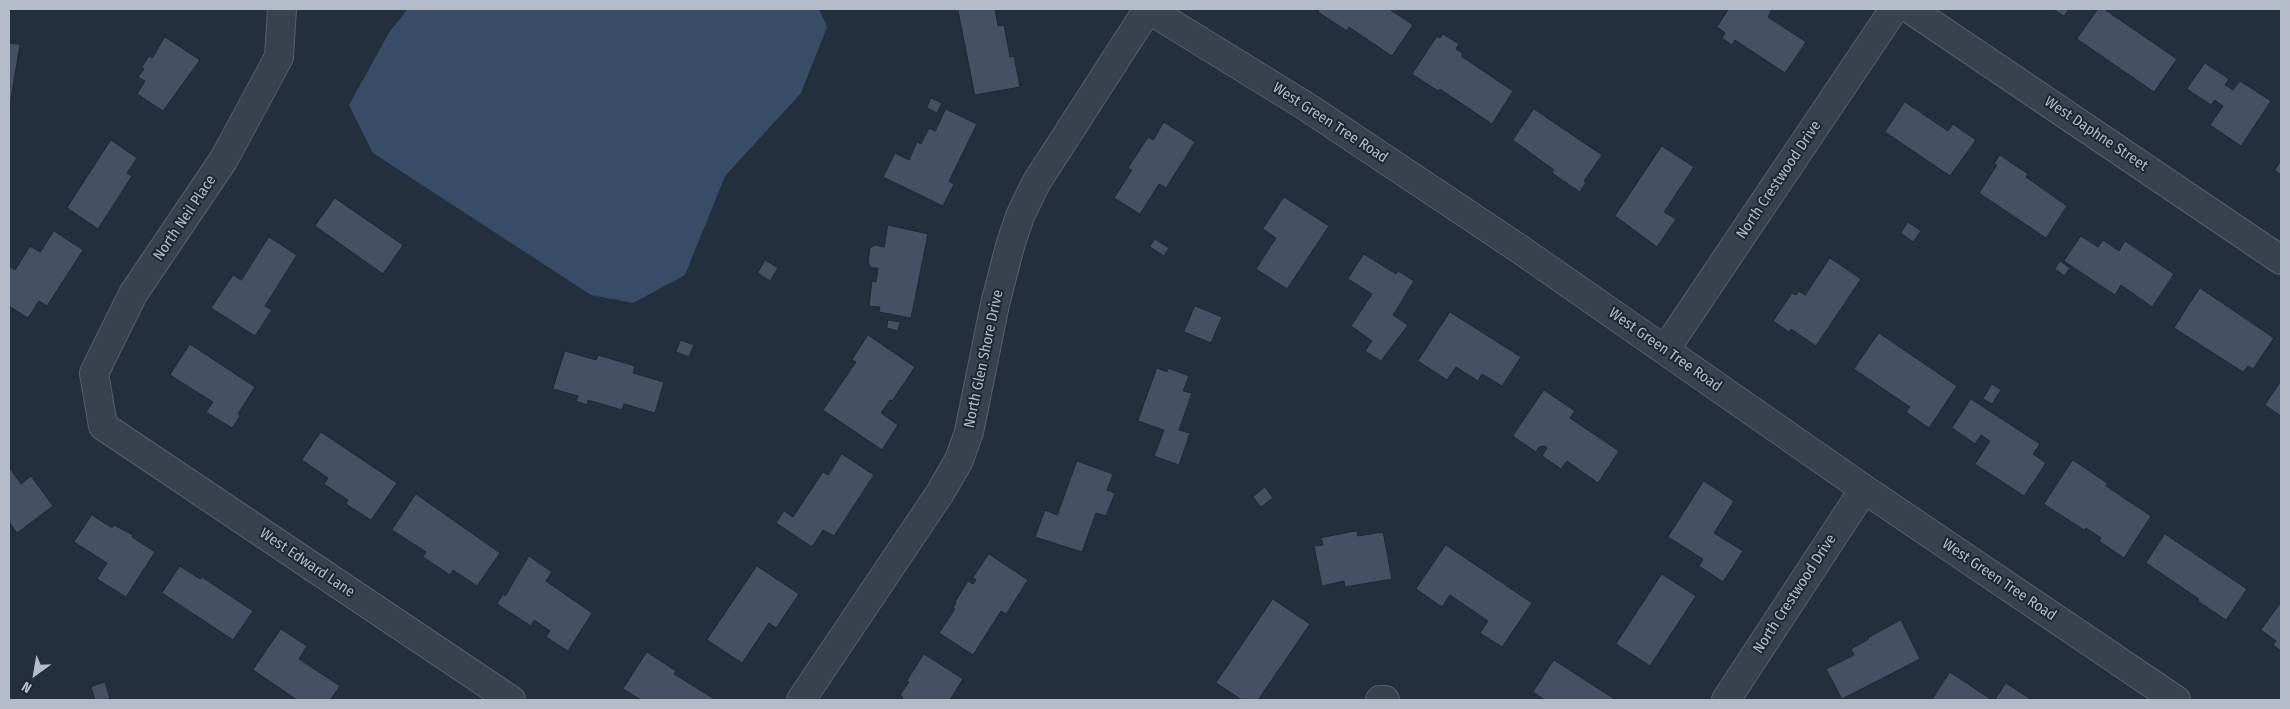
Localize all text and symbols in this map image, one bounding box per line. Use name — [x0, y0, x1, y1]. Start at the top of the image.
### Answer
street label: West Green Tree Road — [1269, 79, 1391, 167]
street label: West Daphne Street — [2041, 93, 2151, 175]
street label: North Crestwood Drive — [1733, 118, 1825, 242]
street label: North Neil Place — [150, 172, 220, 264]
street label: North Glen Shore Drive — [961, 288, 1007, 430]
street label: West Green Tree Road — [1605, 304, 1725, 396]
street label: West Edward Lane — [256, 525, 358, 601]
street label: North Crestwood Drive — [1750, 531, 1840, 657]
street label: West Green Tree Road — [1939, 535, 2059, 625]
north arrow — [10, 649, 60, 699]
text: N — [19, 678, 35, 697]

